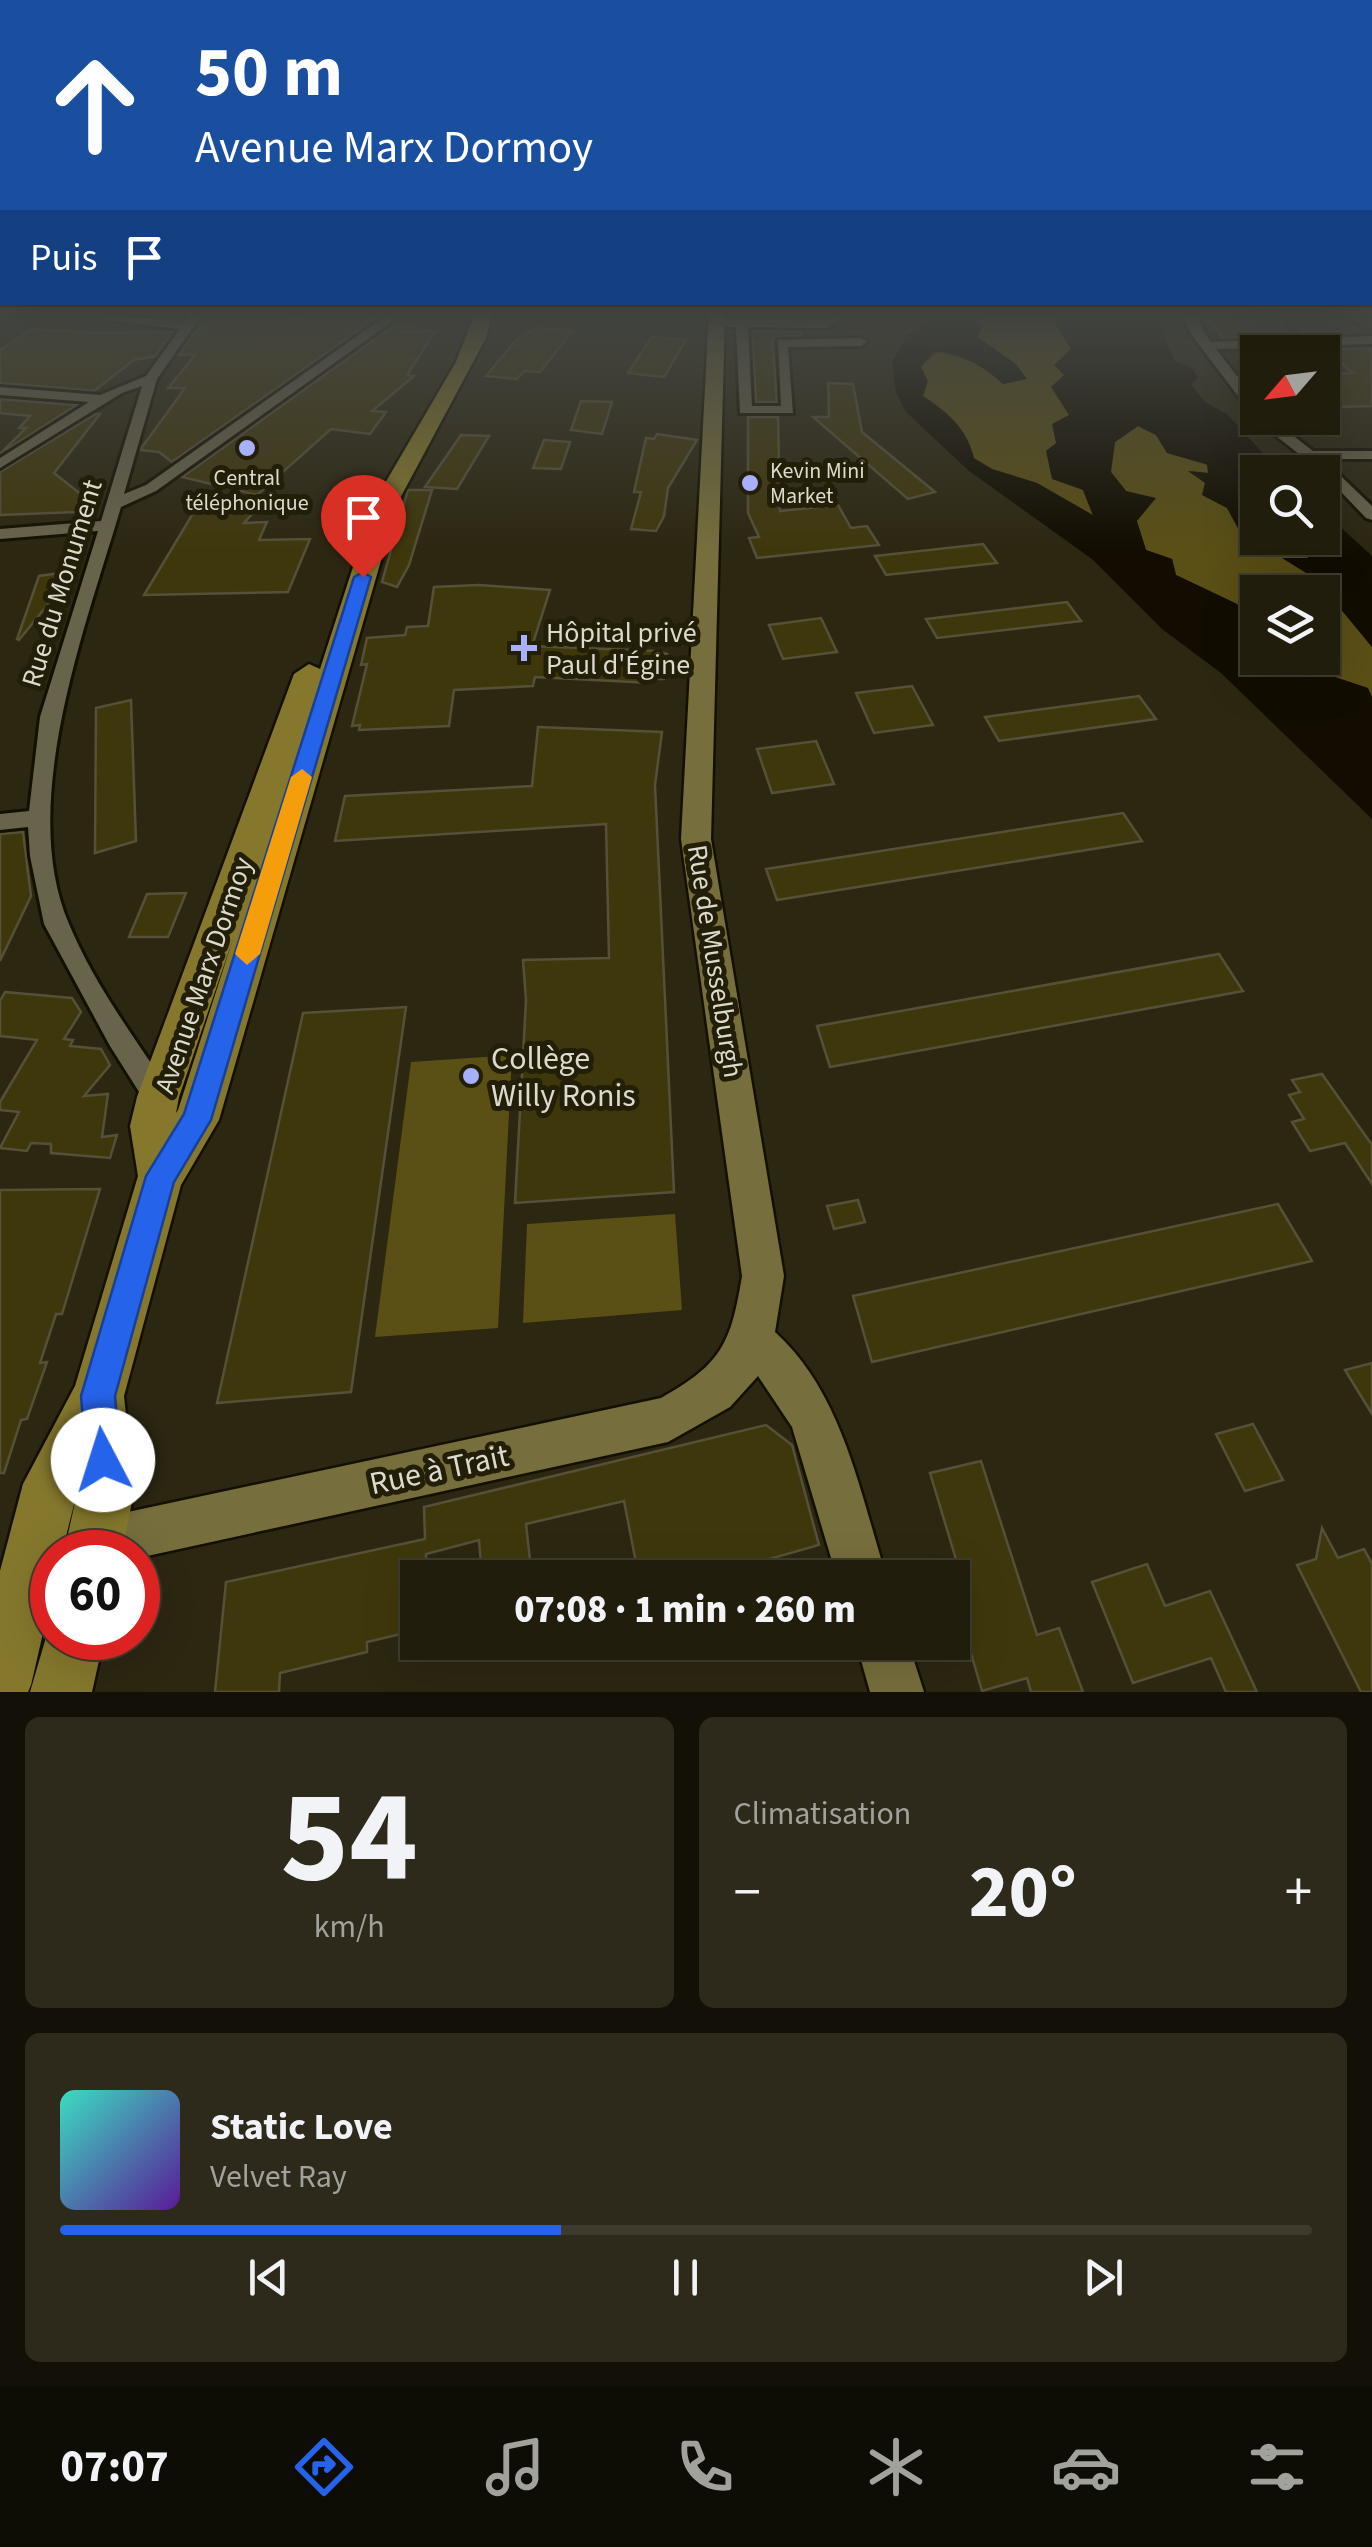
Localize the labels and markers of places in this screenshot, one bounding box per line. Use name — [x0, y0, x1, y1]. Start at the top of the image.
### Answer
marker: Central téléphonique — [236, 437, 258, 459]
place label: Kevin Mini Market — [770, 455, 865, 512]
place label: Central téléphonique — [185, 462, 309, 519]
marker: Kevin Mini Market — [739, 472, 761, 494]
pin — [321, 475, 406, 578]
place label: Hôpital privé Paul d'Égine — [546, 613, 697, 685]
marker: Hôpital privé Paul d'Égine — [511, 635, 537, 661]
place label: Collège Willy Ronis — [491, 1036, 636, 1119]
marker: Collège Willy Ronis — [460, 1065, 482, 1087]

